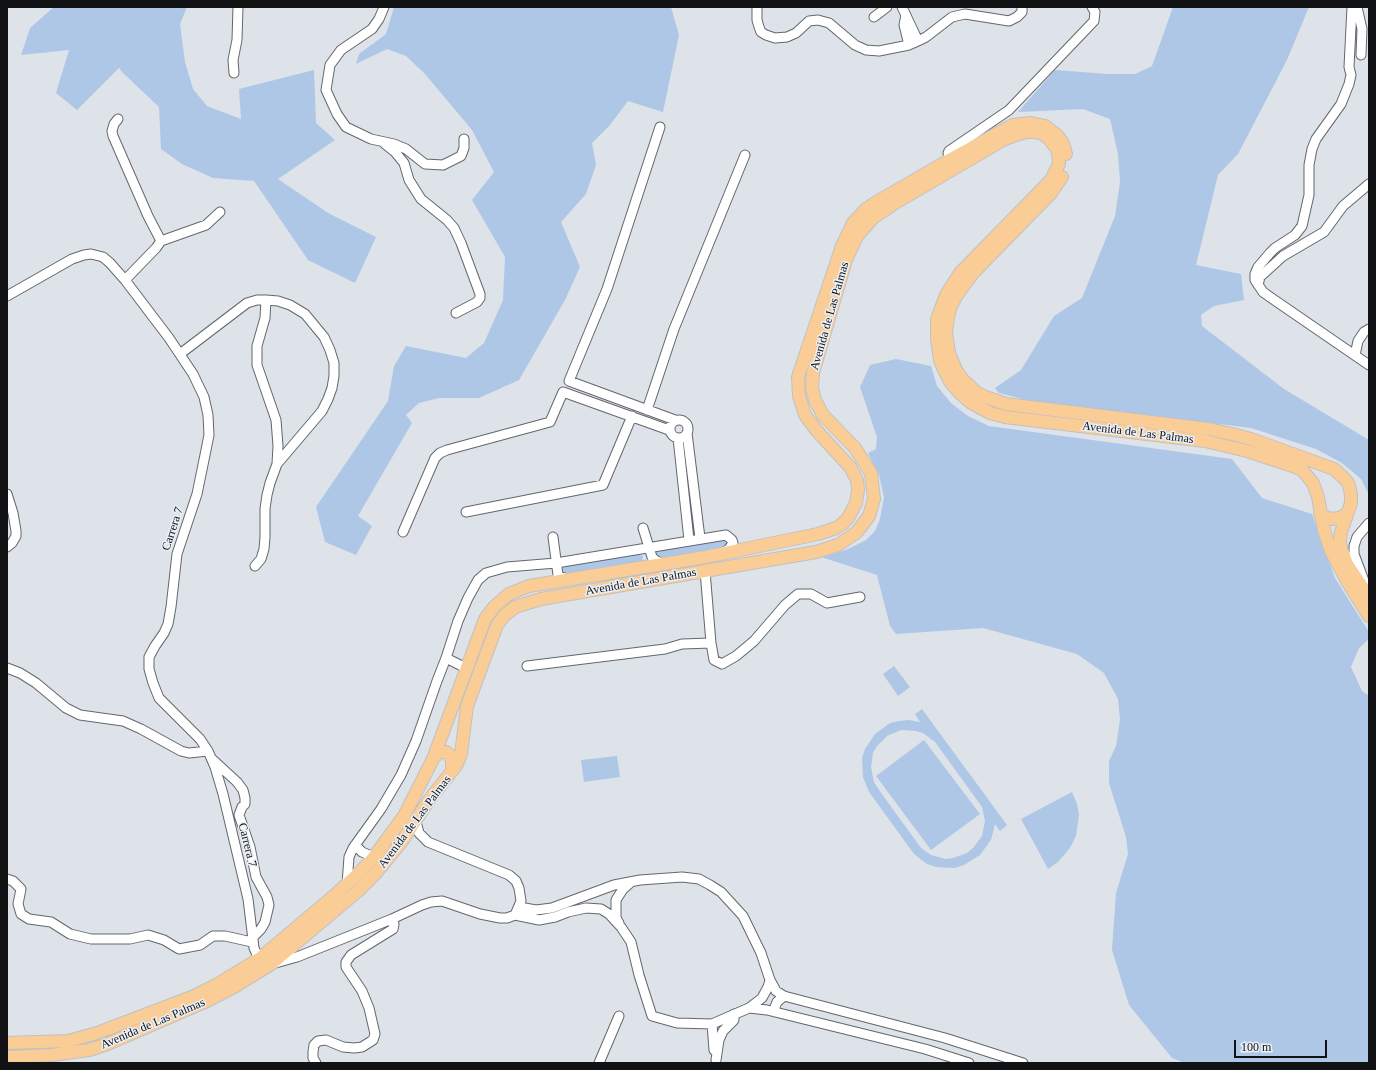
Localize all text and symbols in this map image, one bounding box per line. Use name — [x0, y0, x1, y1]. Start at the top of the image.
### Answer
street label: Avenida de Las Palmas — [808, 260, 852, 372]
street label: Avenida de Las Palmas — [1082, 419, 1194, 447]
street label: Carrera 7 — [159, 505, 187, 553]
street label: Avenida de Las Palmas — [585, 565, 697, 599]
street label: Avenida de Las Palmas — [376, 773, 454, 871]
street label: Carrera 7 — [235, 821, 259, 869]
street label: Avenida de Las Palmas — [99, 995, 207, 1053]
scale bar — [1236, 1032, 1329, 1058]
text: 100 m — [1241, 1040, 1271, 1054]

